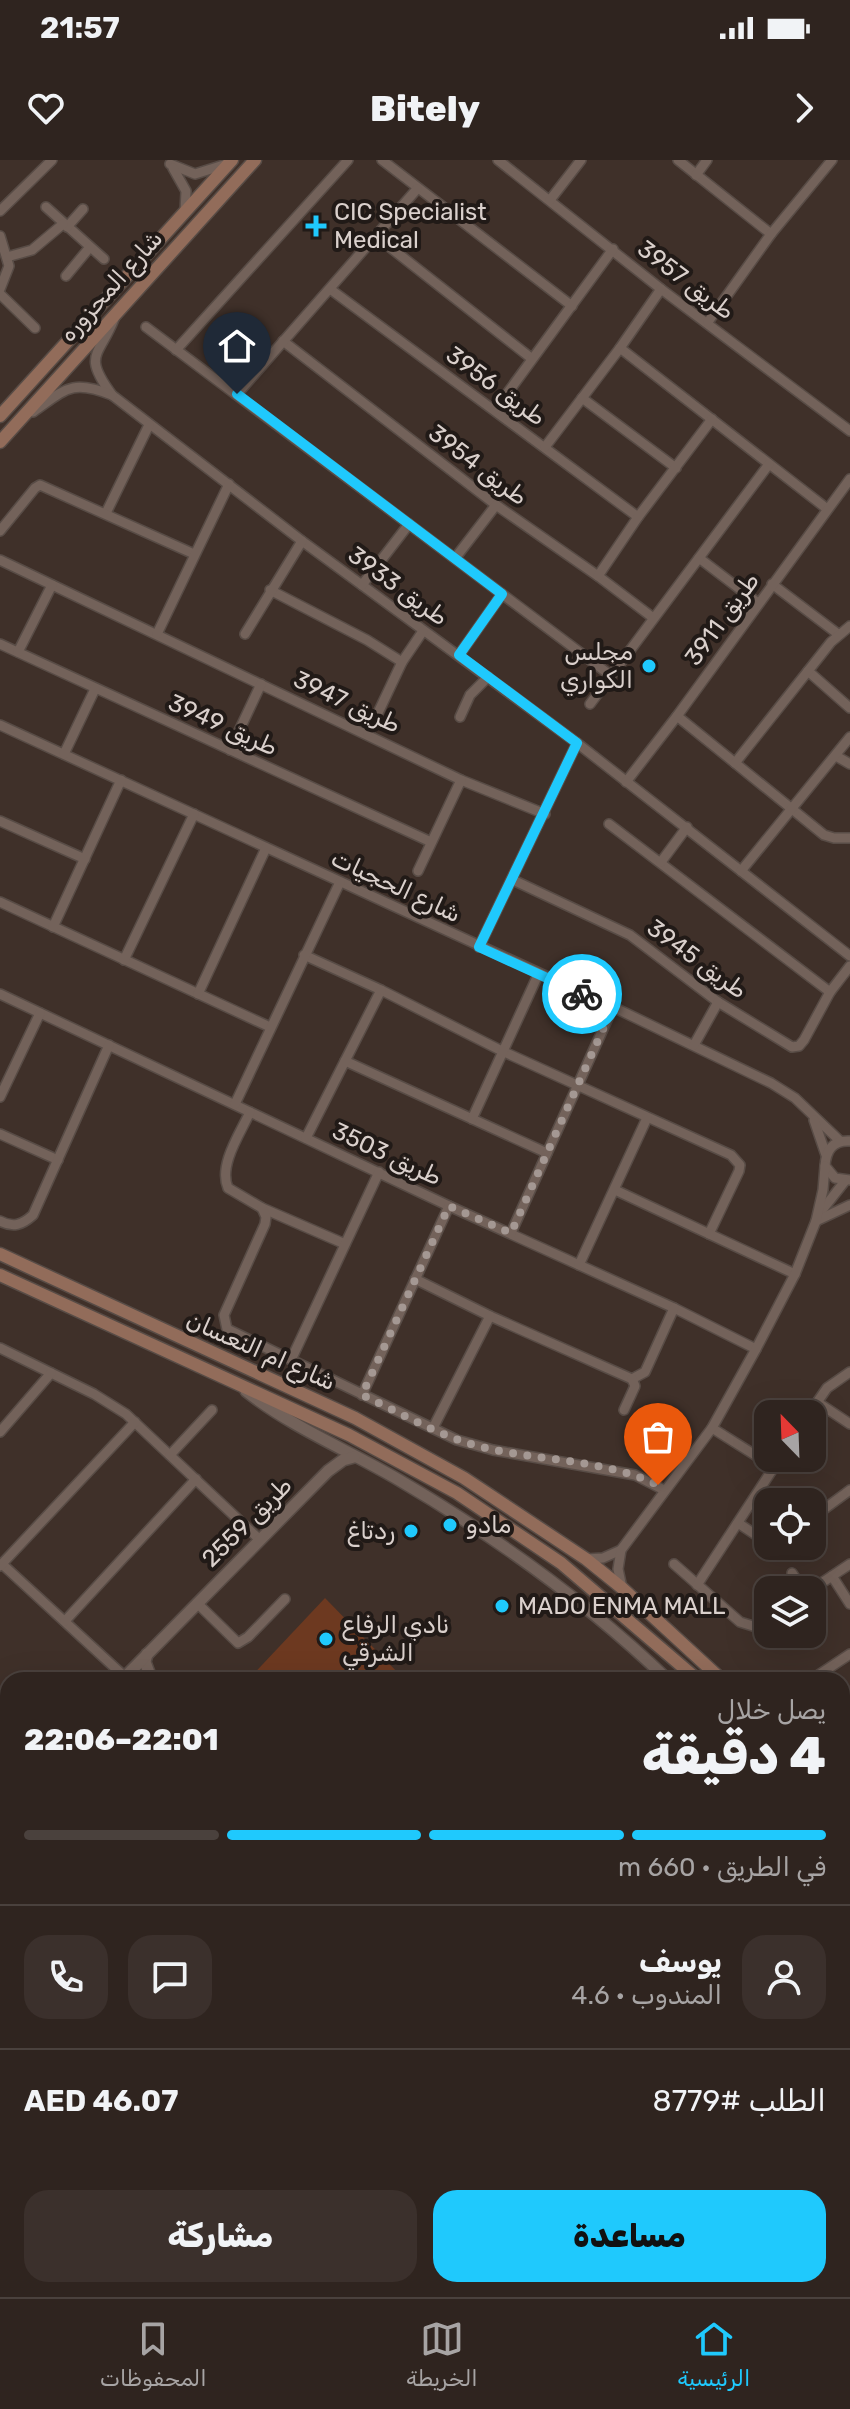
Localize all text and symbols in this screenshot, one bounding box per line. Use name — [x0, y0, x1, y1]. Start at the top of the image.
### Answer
text: 21:57 — [40, 10, 120, 46]
icon: heart — [24, 86, 68, 130]
icon: forward — [782, 86, 826, 130]
text: Bitely — [370, 87, 480, 130]
place label: CIC Specialist Medical — [334, 198, 487, 254]
marker: CIC Specialist Medical — [305, 215, 327, 237]
street label: شارع المحزوره — [54, 224, 170, 349]
street label: طريق 3957 — [632, 235, 740, 325]
pin — [203, 312, 271, 394]
icon: home — [215, 324, 259, 368]
street label: طريق 3956 — [441, 341, 551, 431]
street label: طريق 3954 — [423, 419, 533, 511]
street label: طريق 3933 — [343, 541, 453, 631]
street label: طريق 3911 — [679, 567, 765, 671]
place label: مجلس الكواري — [560, 638, 633, 697]
marker: مجلس الكواري — [640, 657, 658, 675]
street label: طريق 3947 — [289, 665, 405, 739]
street label: طريق 3949 — [164, 689, 282, 761]
street label: شارع الحجيات — [326, 844, 465, 930]
street label: طريق 3945 — [642, 913, 752, 1005]
courier — [542, 954, 622, 1034]
icon: bike — [560, 972, 604, 1016]
street label: طريق 3503 — [328, 1117, 446, 1191]
street label: شارع ام النعسان — [181, 1306, 340, 1398]
north arrow — [754, 1400, 826, 1472]
map controls — [754, 1400, 826, 1648]
pin — [624, 1403, 692, 1485]
icon: bag — [636, 1415, 680, 1459]
street label: طريق 2559 — [196, 1471, 298, 1573]
button: locate — [754, 1488, 826, 1560]
place label: مادو — [466, 1511, 511, 1539]
marker: مادو — [441, 1516, 459, 1534]
place label: ردتاغ — [347, 1517, 395, 1547]
marker: ردتاغ — [402, 1522, 420, 1540]
button: layers — [754, 1576, 826, 1648]
place label: MADO ENMA MALL — [518, 1592, 726, 1620]
marker: MADO ENMA MALL — [493, 1597, 511, 1615]
place label: نادي الرفاع الشرقي — [342, 1611, 449, 1671]
marker: نادي الرفاع الشرقي — [317, 1630, 335, 1648]
text: يصل خلال — [717, 1695, 826, 1726]
text: 22:01–22:06 — [24, 1722, 218, 1758]
text: 4 دقيقة — [642, 1725, 826, 1787]
text: في الطريق · 660 m — [618, 1852, 826, 1883]
button: phone — [24, 1935, 108, 2019]
button: chat — [128, 1935, 212, 2019]
button: person — [742, 1935, 826, 2019]
text: يوسف — [639, 1944, 722, 1980]
text: المندوب · 4.6 — [571, 1980, 722, 2011]
text: AED 46.07 — [24, 2083, 178, 2119]
text: الطلب #8779 — [653, 2083, 826, 2119]
button: مشاركة — [24, 2190, 417, 2282]
button: مساعدة — [433, 2190, 826, 2282]
tab: المحفوظات — [100, 2317, 207, 2392]
tab: الخريطة — [406, 2317, 478, 2392]
tab: الرئيسية — [677, 2317, 750, 2392]

